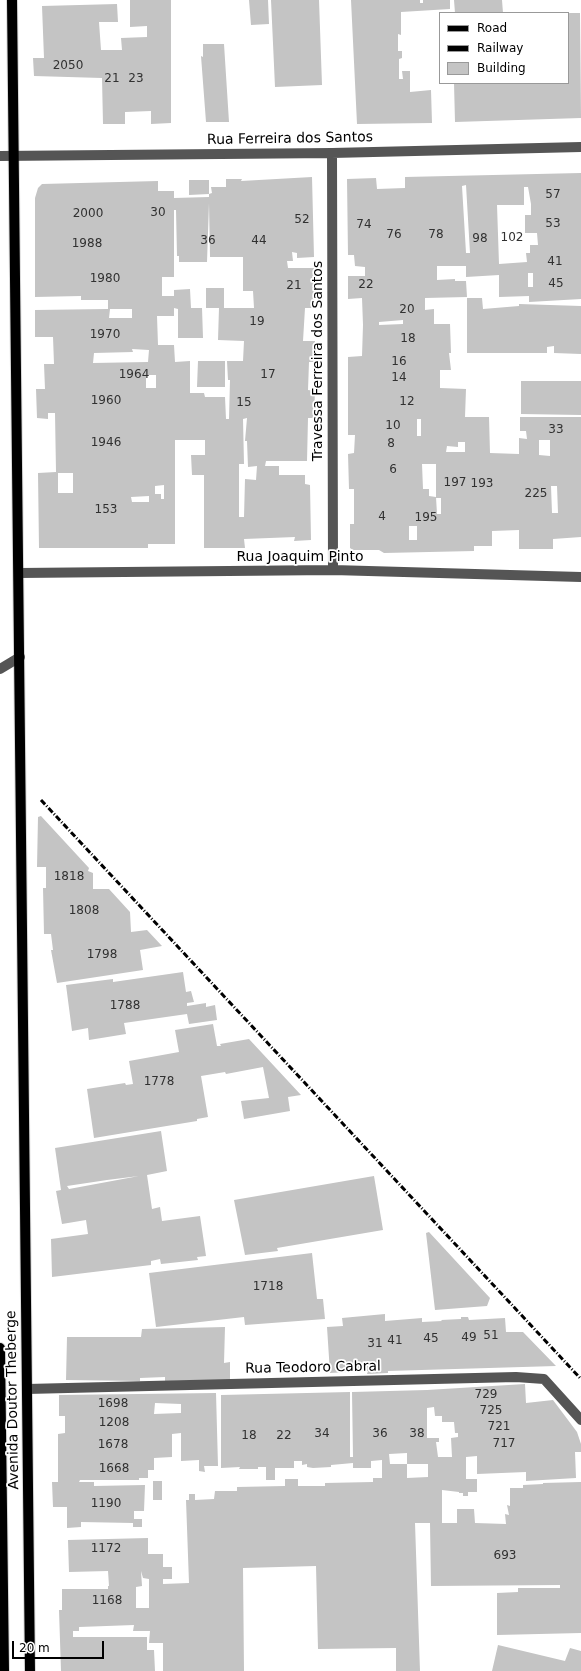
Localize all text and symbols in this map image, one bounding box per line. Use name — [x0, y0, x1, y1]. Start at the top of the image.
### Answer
legend — [439, 12, 569, 84]
text: Road — [477, 21, 507, 35]
text: Railway — [477, 41, 523, 55]
house number: 2050 — [53, 59, 83, 73]
text: Building — [477, 61, 526, 75]
house number: 21 — [104, 72, 120, 86]
house number: 23 — [128, 72, 144, 86]
street label: Rua Ferreira dos Santos — [207, 129, 373, 149]
house number: 57 — [545, 188, 561, 202]
house number: 30 — [150, 206, 166, 220]
house number: 2000 — [73, 207, 103, 221]
house number: 52 — [294, 213, 310, 227]
house number: 53 — [545, 217, 561, 231]
house number: 74 — [356, 218, 372, 232]
house number: 76 — [386, 228, 402, 242]
house number: 78 — [428, 228, 444, 242]
house number: 102 — [501, 231, 523, 245]
house number: 98 — [472, 232, 488, 246]
house number: 36 — [200, 234, 216, 248]
house number: 44 — [251, 234, 267, 248]
house number: 1988 — [72, 237, 102, 251]
house number: 41 — [547, 255, 563, 269]
street label: Travessa Ferreira dos Santos — [310, 261, 326, 461]
house number: 1980 — [90, 272, 120, 286]
house number: 45 — [548, 277, 564, 291]
house number: 22 — [358, 278, 374, 292]
house number: 21 — [286, 279, 302, 293]
house number: 20 — [399, 303, 415, 317]
house number: 19 — [249, 315, 265, 329]
house number: 1970 — [90, 328, 120, 342]
house number: 18 — [400, 332, 416, 346]
house number: 16 — [391, 355, 407, 369]
house number: 1964 — [119, 368, 149, 382]
house number: 17 — [260, 368, 276, 382]
house number: 14 — [391, 371, 407, 385]
house number: 1960 — [91, 394, 121, 408]
house number: 12 — [399, 395, 415, 409]
house number: 15 — [236, 396, 252, 410]
house number: 10 — [385, 419, 401, 433]
house number: 33 — [548, 423, 564, 437]
house number: 1946 — [91, 436, 121, 450]
house number: 8 — [387, 437, 395, 451]
house number: 6 — [389, 463, 397, 477]
house number: 197 — [444, 476, 466, 490]
house number: 193 — [471, 477, 493, 491]
house number: 225 — [525, 487, 547, 501]
house number: 153 — [95, 503, 117, 517]
house number: 4 — [378, 510, 386, 524]
house number: 195 — [415, 511, 437, 525]
street label: Rua Joaquim Pinto — [237, 549, 363, 565]
house number: 1818 — [54, 870, 84, 884]
house number: 1808 — [69, 904, 99, 918]
house number: 1798 — [87, 948, 117, 962]
house number: 1788 — [110, 999, 140, 1013]
house number: 1778 — [144, 1075, 174, 1089]
house number: 1718 — [253, 1280, 283, 1294]
street label: Avenida Doutor Theberge — [3, 1310, 23, 1490]
house number: 51 — [483, 1329, 499, 1343]
house number: 49 — [461, 1331, 477, 1345]
house number: 45 — [423, 1332, 439, 1346]
house number: 41 — [387, 1334, 403, 1348]
house number: 31 — [367, 1337, 383, 1351]
street label: Rua Teodoro Cabral — [245, 1358, 381, 1378]
house number: 729 — [475, 1388, 497, 1402]
house number: 1698 — [98, 1397, 128, 1411]
house number: 725 — [480, 1404, 502, 1418]
house number: 1208 — [99, 1416, 129, 1430]
house number: 721 — [488, 1420, 510, 1434]
house number: 34 — [314, 1427, 330, 1441]
house number: 36 — [372, 1427, 388, 1441]
house number: 38 — [409, 1427, 425, 1441]
house number: 18 — [241, 1429, 257, 1443]
house number: 22 — [276, 1429, 292, 1443]
house number: 717 — [493, 1437, 515, 1451]
house number: 1678 — [98, 1438, 128, 1452]
house number: 1668 — [99, 1462, 129, 1476]
house number: 1190 — [91, 1497, 121, 1511]
house number: 1172 — [91, 1542, 121, 1556]
house number: 693 — [494, 1549, 516, 1563]
house number: 1168 — [92, 1594, 122, 1608]
scale bar — [14, 1633, 106, 1659]
text: 20 m — [19, 1641, 50, 1655]

